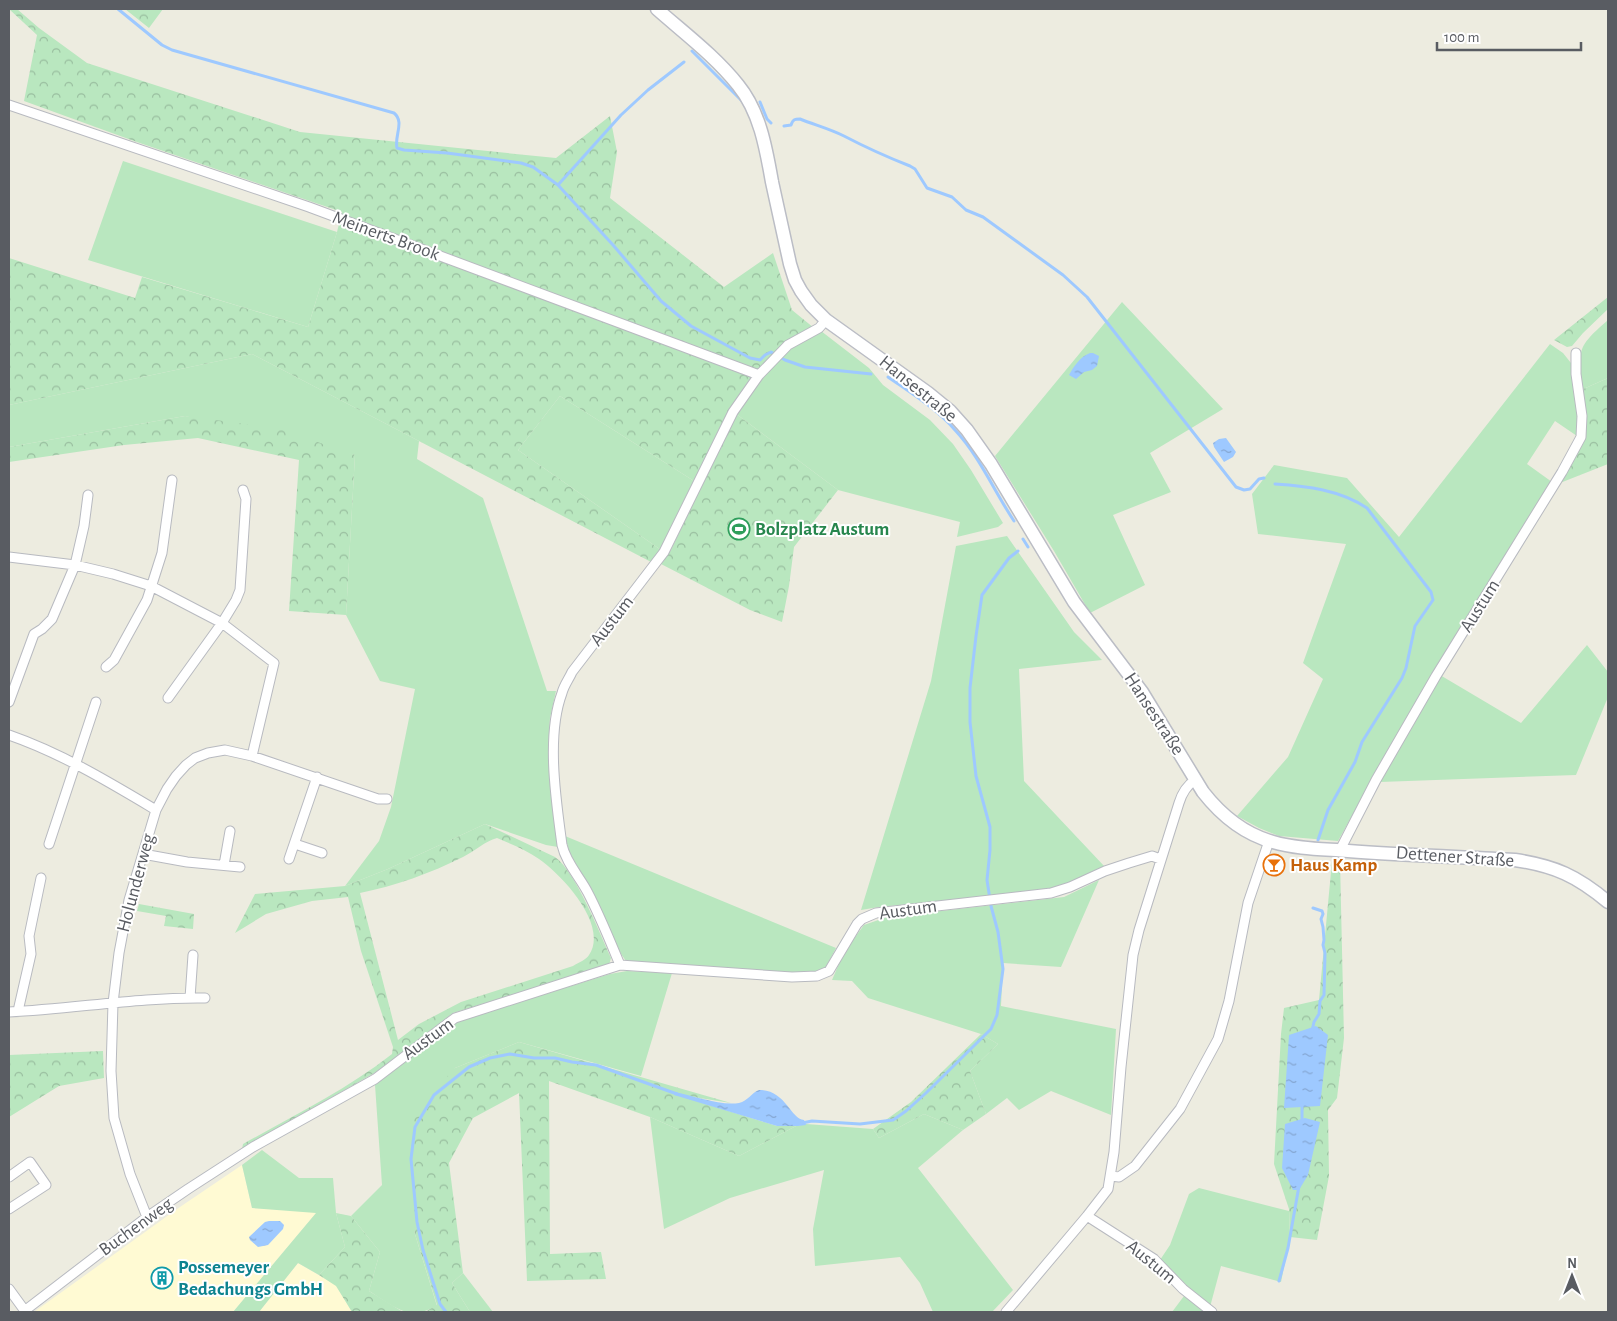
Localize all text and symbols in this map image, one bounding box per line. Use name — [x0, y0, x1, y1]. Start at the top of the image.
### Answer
scale bar — [1437, 20, 1581, 52]
text: 100 m — [1444, 30, 1479, 45]
street label: Meinerts Brook — [330, 208, 442, 264]
street label: Hansestraße — [876, 352, 960, 426]
sports icon: Bolzplatz Austum — [727, 517, 751, 541]
place label: Bolzplatz Austum — [755, 520, 889, 539]
street label: Austum — [1457, 576, 1503, 636]
street label: Austum — [587, 592, 637, 650]
street label: Hansestraße — [1120, 669, 1188, 759]
street label: Holunderweg — [114, 831, 158, 934]
street label: Dettener Straße — [1395, 843, 1515, 871]
bar icon: Haus Kamp — [1262, 853, 1286, 877]
place label: Haus Kamp — [1290, 856, 1377, 875]
street label: Austum — [878, 897, 938, 923]
street label: Austum — [399, 1014, 457, 1064]
street label: Buchenweg — [96, 1194, 177, 1260]
street label: Austum — [1122, 1236, 1180, 1288]
north arrow — [1547, 1251, 1597, 1301]
text: N — [1567, 1257, 1577, 1271]
place label: Possemeyer Bedachungs GmbH — [178, 1258, 323, 1299]
building icon: Possemeyer Bedachungs GmbH — [150, 1266, 174, 1290]

